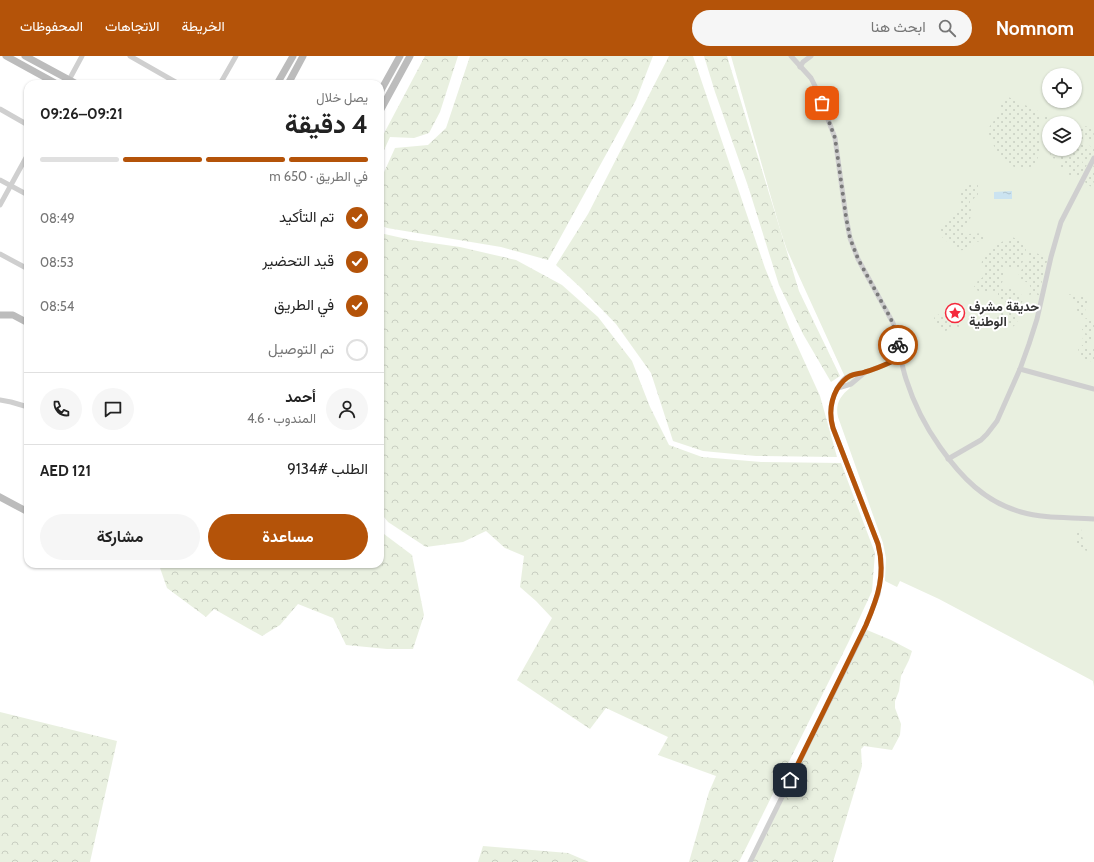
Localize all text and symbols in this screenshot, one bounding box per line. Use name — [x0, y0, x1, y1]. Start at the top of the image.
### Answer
search box — [692, 10, 972, 46]
text: المحفوظات — [20, 17, 83, 35]
text: الاتجاهات — [105, 17, 159, 35]
text: الخريطة — [181, 17, 225, 35]
icon: search — [936, 17, 958, 39]
text: Nomnom — [996, 17, 1074, 40]
text: ابحث هنا — [871, 18, 926, 36]
map controls — [1042, 68, 1082, 156]
button: locate — [1042, 68, 1082, 108]
pin — [805, 86, 839, 120]
text: يصل خلال — [316, 89, 368, 105]
icon: bag — [811, 92, 833, 114]
text: 09:21–09:26 — [40, 105, 123, 123]
text: 4 دقيقة — [285, 108, 368, 140]
button: layers — [1042, 116, 1082, 156]
text: في الطريق · 650 m — [269, 168, 368, 184]
icon: check — [346, 207, 368, 229]
text: تم التأكيد — [279, 208, 334, 226]
text: 08:49 — [40, 210, 75, 226]
icon: check — [346, 251, 368, 273]
text: قيد التحضير — [262, 252, 334, 270]
text: 08:53 — [40, 254, 74, 270]
icon: check — [346, 295, 368, 317]
text: في الطريق — [274, 296, 334, 314]
text: 08:54 — [40, 298, 74, 314]
place label: حديقة مشرف الوطنية — [969, 298, 1039, 330]
place icon: حديقة مشرف الوطنية — [944, 302, 966, 324]
courier — [878, 325, 918, 365]
icon: bike — [887, 334, 909, 356]
text: تم التوصيل — [268, 340, 334, 358]
button: phone — [40, 388, 82, 430]
button: chat — [92, 388, 134, 430]
text: أحمد — [285, 388, 316, 406]
button: person — [326, 388, 368, 430]
text: المندوب · 4.6 — [247, 410, 316, 426]
text: الطلب #9134 — [287, 460, 368, 478]
text: AED 121 — [40, 462, 91, 480]
button: مشاركة — [40, 514, 200, 560]
button: مساعدة — [208, 514, 368, 560]
pin — [773, 763, 807, 797]
icon: home — [779, 769, 801, 791]

